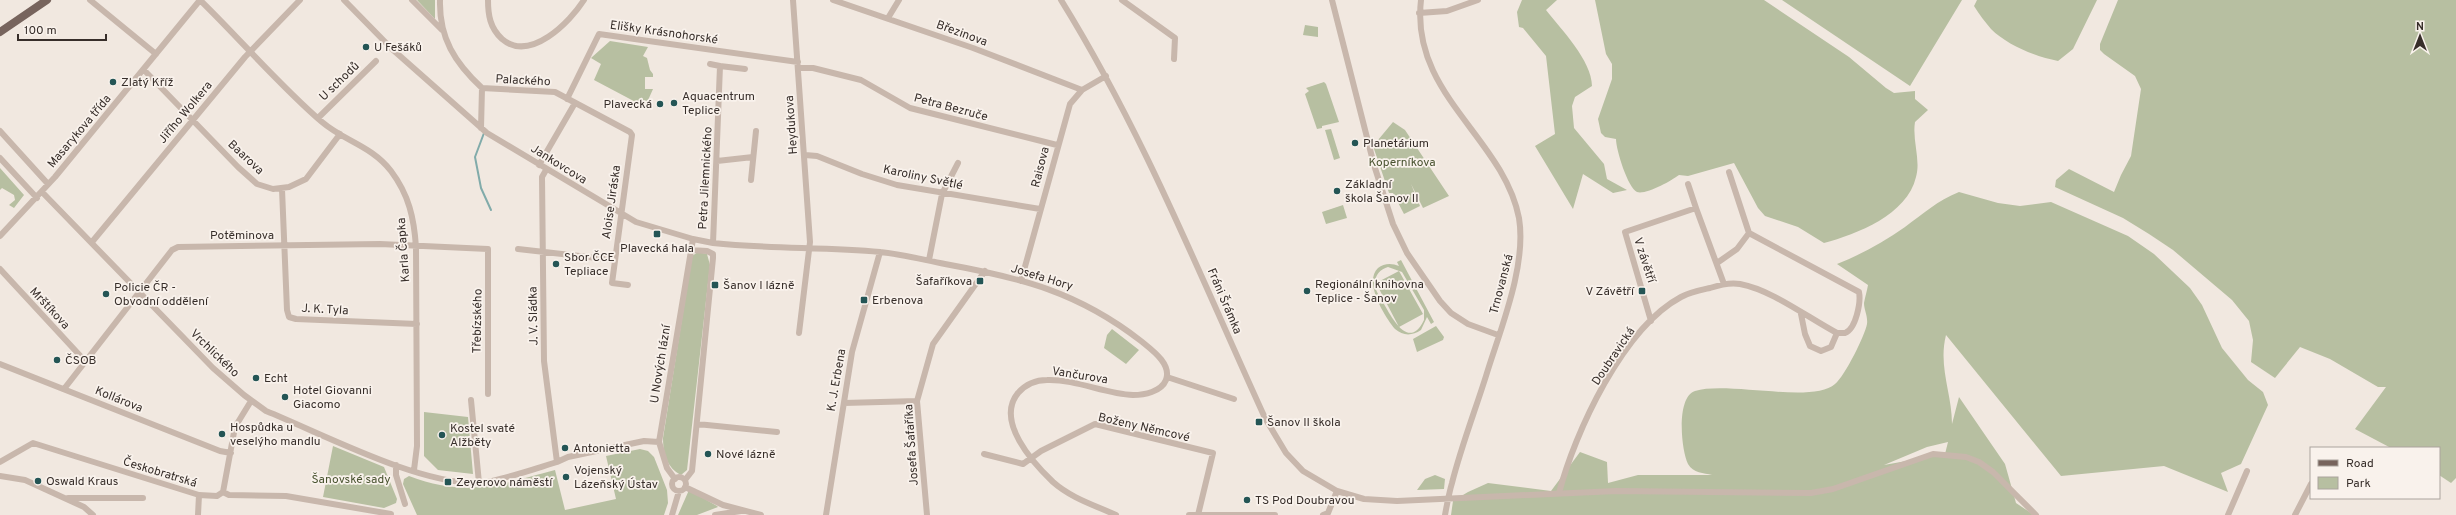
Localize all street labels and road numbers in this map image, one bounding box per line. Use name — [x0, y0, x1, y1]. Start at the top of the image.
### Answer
street label: Březinova — [934, 17, 990, 51]
street label: Elišky Krásnohorské — [609, 18, 719, 48]
street label: U schodů — [316, 59, 363, 105]
street label: Palackého — [495, 72, 551, 90]
street label: Jiřího Wolkera — [155, 78, 216, 147]
street label: Petra Bezruče — [912, 90, 990, 126]
street label: Masarykova třída — [44, 92, 115, 172]
street label: Heydukova — [782, 95, 802, 155]
street label: Petra Jilemnického — [695, 126, 717, 230]
street label: Baarova — [224, 137, 267, 179]
street label: Jankovcova — [527, 141, 590, 188]
street label: Raisova — [1028, 145, 1054, 189]
street label: Karoliny Světlé — [882, 162, 964, 194]
street label: Aloise Jiráska — [599, 164, 625, 240]
street label: Karla Čapka — [394, 217, 414, 283]
street label: Potěminova — [210, 228, 274, 244]
street label: V závětří — [1629, 236, 1659, 286]
street label: Trnovanská — [1486, 252, 1518, 316]
street label: Josefa Hory — [1009, 261, 1075, 295]
street label: Fráni Šrámka — [1203, 266, 1245, 337]
street label: Mrštíkova — [26, 284, 73, 333]
street label: J. V. Sládka — [525, 286, 543, 346]
street label: Třebízského — [469, 288, 487, 354]
street label: J. K. Tyla — [301, 301, 349, 319]
street label: U Nových lázní — [647, 323, 675, 405]
street label: Doubravická — [1589, 324, 1639, 389]
street label: Vrchlického — [186, 326, 243, 381]
street label: K. J. Erbena — [824, 348, 850, 413]
street label: Vančurova — [1051, 364, 1109, 388]
street label: Kollárova — [92, 383, 145, 417]
street label: Josefa Šafaříka — [901, 403, 923, 486]
street label: Boženy Němcové — [1096, 410, 1191, 446]
street label: Českobratrská — [121, 454, 199, 492]

